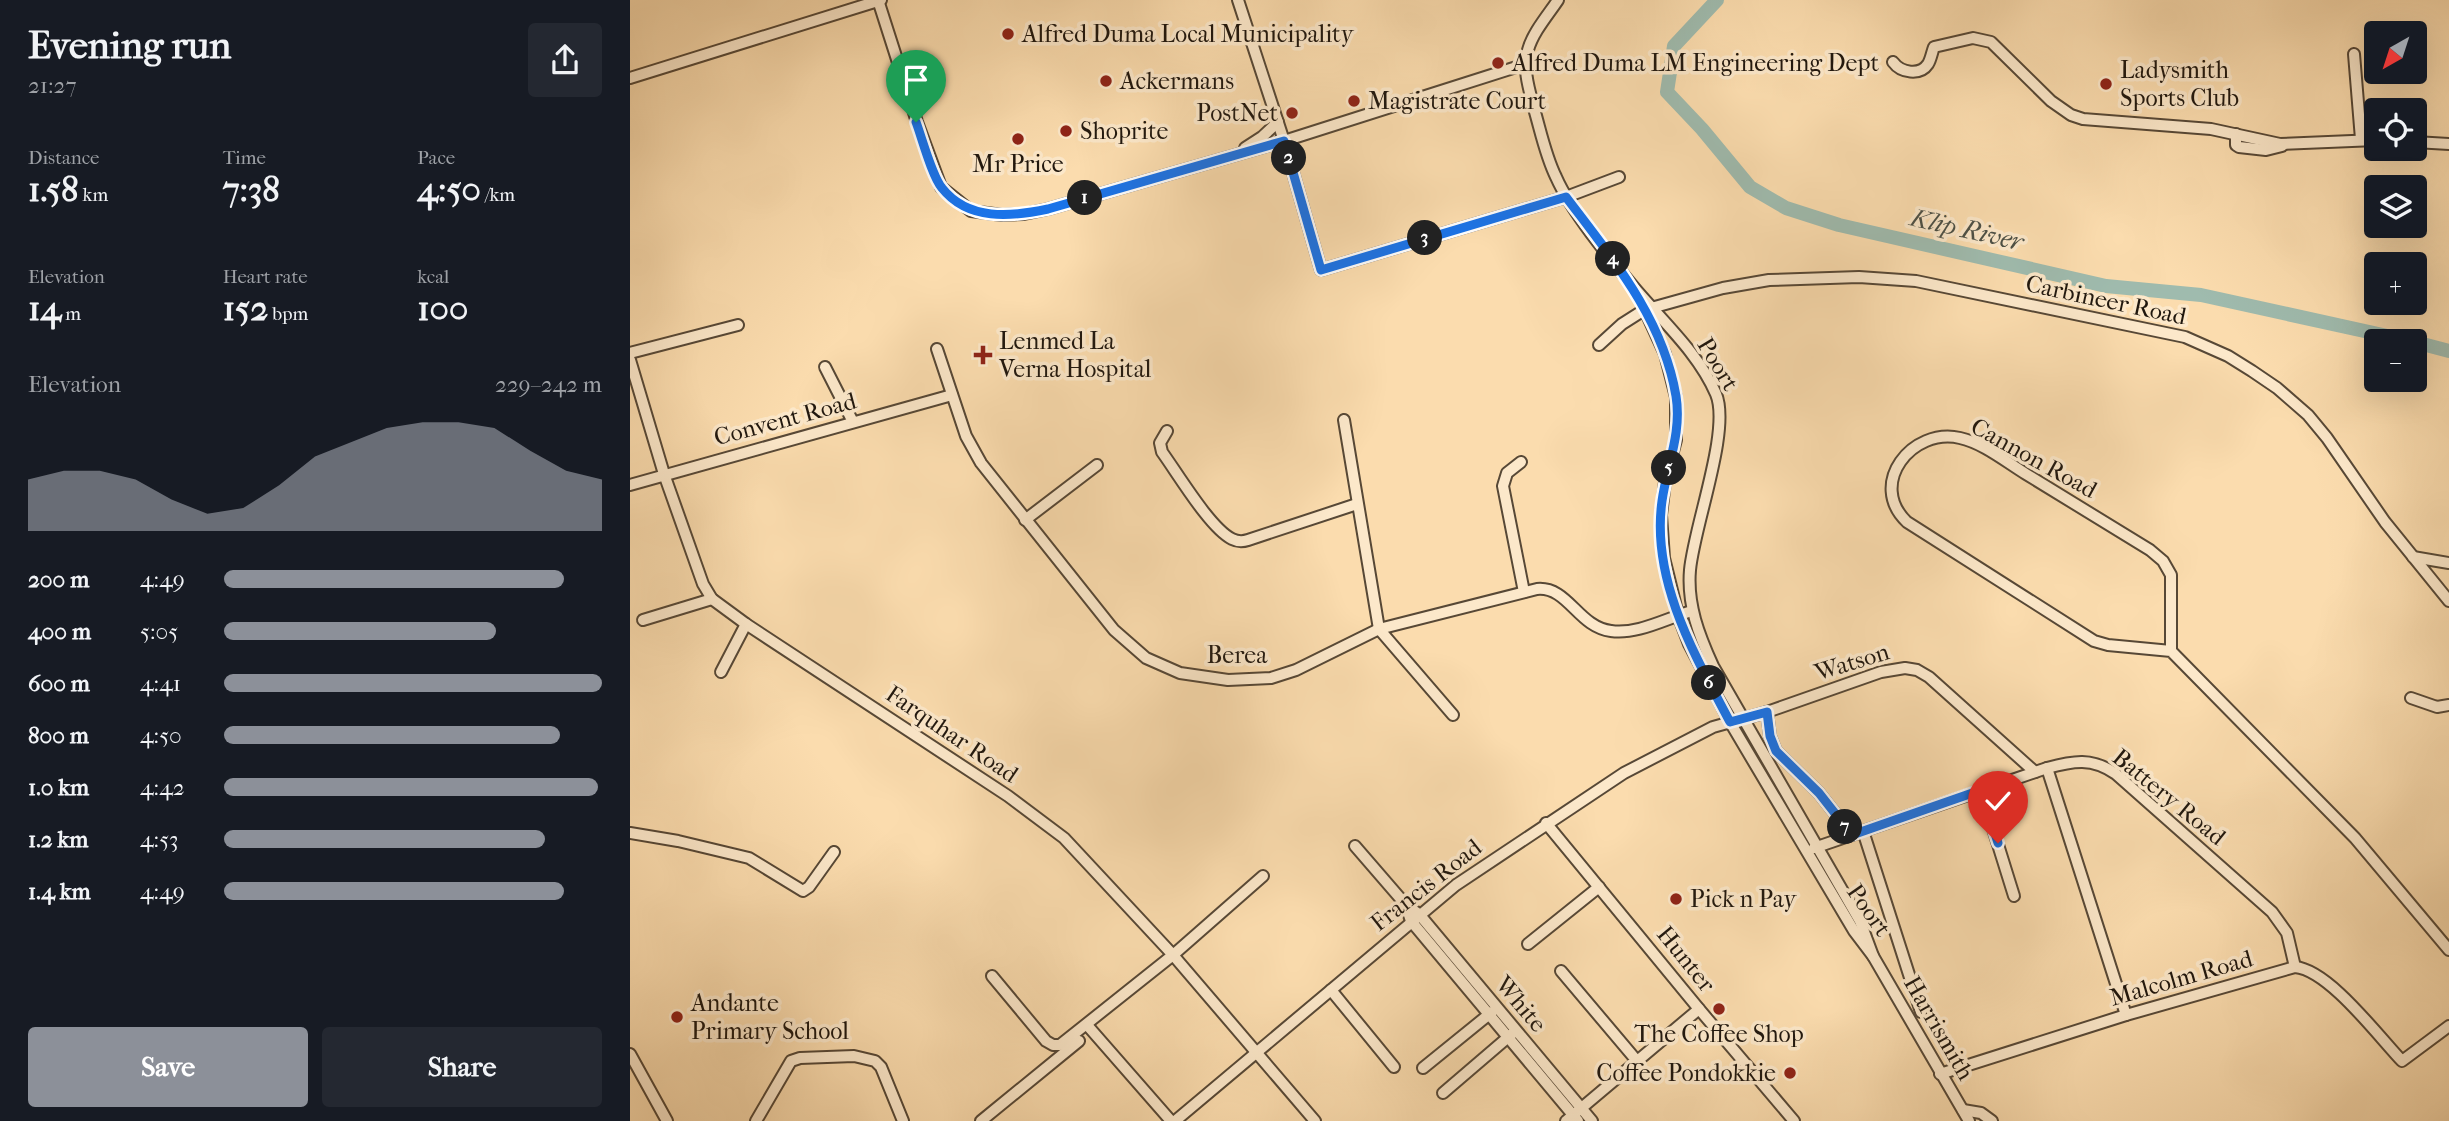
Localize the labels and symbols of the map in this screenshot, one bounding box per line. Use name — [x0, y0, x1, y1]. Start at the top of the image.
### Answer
place label: Alfred Duma Local Municipality — [1021, 20, 1355, 48]
north arrow — [2364, 21, 2427, 84]
marker: Alfred Duma Local Municipality — [1000, 26, 1016, 42]
place label: Alfred Duma LM Engineering Dept — [1511, 49, 1880, 77]
pin — [886, 50, 946, 122]
marker: Alfred Duma LM Engineering Dept — [1490, 55, 1506, 71]
place label: Ladysmith Sports Club — [2120, 56, 2239, 112]
place label: Ackermans — [1119, 67, 1234, 95]
marker: Ackermans — [1098, 73, 1114, 89]
marker: Ladysmith Sports Club — [2098, 76, 2114, 92]
place label: Magistrate Court — [1368, 87, 1546, 115]
marker: Magistrate Court — [1346, 93, 1362, 109]
place label: PostNet — [1196, 99, 1278, 127]
marker: PostNet — [1284, 105, 1300, 121]
place label: Shoprite — [1080, 117, 1169, 145]
marker: Shoprite — [1058, 123, 1074, 139]
marker: Mr Price — [1010, 131, 1026, 147]
pin: 2 — [1272, 140, 1306, 176]
place label: Mr Price — [972, 150, 1064, 178]
pin: 1 — [1068, 180, 1102, 216]
water label: Klip River — [1906, 201, 2028, 258]
pin: 3 — [1408, 220, 1442, 256]
pin: 4 — [1595, 242, 1630, 276]
street label: Carbineer Road — [2023, 269, 2190, 331]
place label: Lenmed La Verna Hospital — [998, 327, 1152, 383]
street label: Poort — [1691, 332, 1745, 396]
marker: Lenmed La Verna Hospital — [973, 345, 993, 365]
street label: Convent Road — [711, 386, 860, 451]
street label: Cannon Road — [1966, 412, 2103, 505]
pin: 5 — [1651, 450, 1686, 486]
street label: Watson — [1810, 637, 1893, 687]
street label: Berea — [1207, 641, 1268, 669]
pin: 6 — [1692, 666, 1726, 700]
street label: Farquhar Road — [881, 680, 1024, 789]
street label: Battery Road — [2107, 743, 2232, 852]
pin — [1968, 771, 2028, 843]
pin: 7 — [1828, 810, 1862, 844]
street label: Francis Road — [1365, 832, 1488, 937]
street label: Poort — [1841, 879, 1897, 942]
place label: Pick n Pay — [1690, 885, 1797, 913]
marker: Pick n Pay — [1668, 891, 1684, 907]
street label: Hunter — [1651, 920, 1722, 998]
street label: Malcolm Road — [2106, 944, 2257, 1012]
street label: White — [1489, 970, 1552, 1038]
street label: Harrismith — [1898, 971, 1980, 1085]
place label: Andante Primary School — [690, 989, 849, 1045]
marker: The Coffee Shop — [1711, 1001, 1727, 1017]
marker: Andante Primary School — [669, 1009, 685, 1025]
place label: The Coffee Shop — [1634, 1020, 1804, 1048]
place label: Coffee Pondokkie — [1596, 1059, 1776, 1087]
marker: Coffee Pondokkie — [1782, 1065, 1798, 1081]

